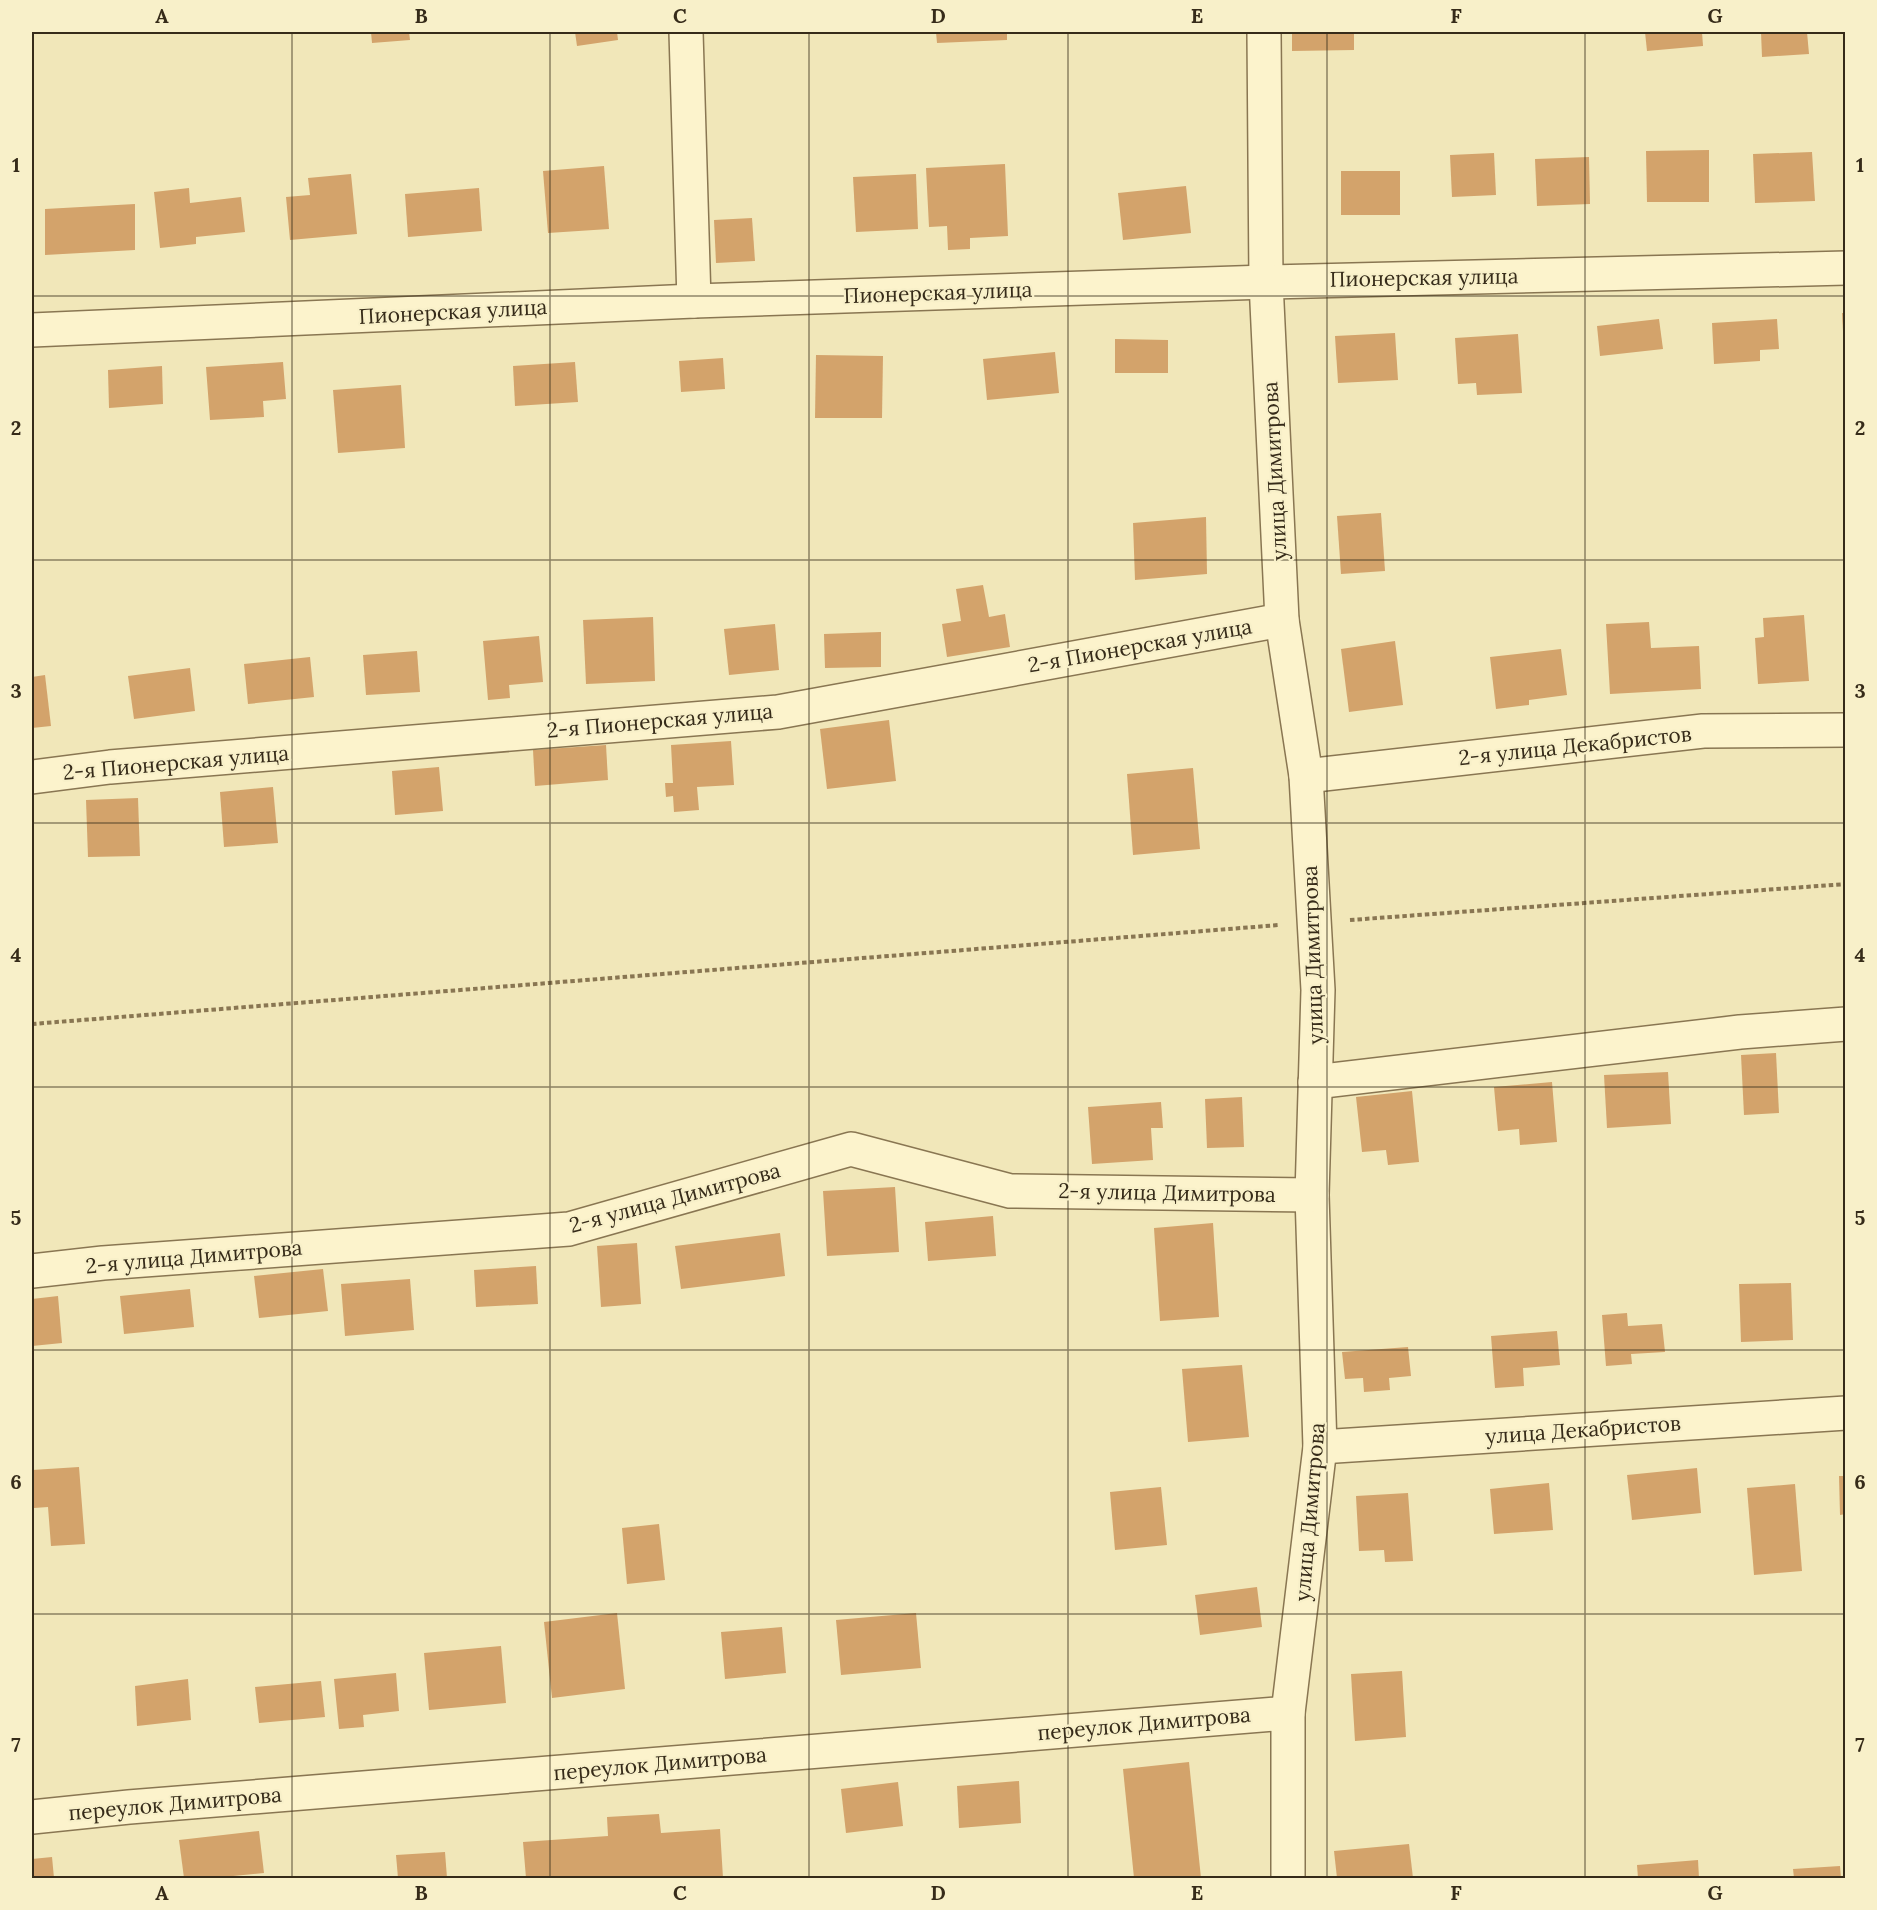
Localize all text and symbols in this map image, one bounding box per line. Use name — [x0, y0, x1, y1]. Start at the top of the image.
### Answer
text: A — [155, 3, 169, 28]
text: B — [414, 3, 428, 28]
text: C — [673, 3, 687, 28]
text: D — [930, 3, 946, 28]
text: E — [1191, 3, 1203, 28]
text: F — [1450, 3, 1462, 28]
text: G — [1707, 3, 1723, 28]
text: 1 — [12, 152, 20, 177]
text: 1 — [1856, 152, 1864, 177]
street label: Пионерская улица — [1329, 262, 1519, 293]
street label: Пионерская улица — [843, 276, 1033, 309]
street label: Пионерская улица — [358, 293, 548, 330]
street label: улица Димитрова — [1256, 381, 1293, 561]
text: 2 — [11, 415, 21, 440]
text: 2 — [1855, 415, 1865, 440]
street label: 2-я Пионерская улица — [1026, 612, 1254, 679]
text: 3 — [10, 678, 22, 703]
text: 3 — [1854, 678, 1866, 703]
street label: 2-я Пионерская улица — [546, 697, 774, 744]
street label: 2-я улица Декабристов — [1457, 720, 1693, 771]
street label: 2-я Пионерская улица — [62, 739, 290, 786]
street label: улица Димитрова — [1296, 865, 1329, 1045]
text: 4 — [11, 942, 22, 967]
text: 4 — [1855, 942, 1866, 967]
street label: 2-я улица Димитрова — [566, 1156, 784, 1239]
street label: 2-я улица Димитрова — [1058, 1177, 1276, 1208]
text: 5 — [11, 1205, 22, 1230]
text: 5 — [1855, 1205, 1866, 1230]
street label: 2-я улица Димитрова — [85, 1234, 304, 1279]
street label: улица Декабристов — [1484, 1409, 1682, 1450]
street label: улица Димитрова — [1288, 1421, 1331, 1602]
text: 6 — [10, 1469, 22, 1494]
text: 6 — [1854, 1469, 1866, 1494]
street label: переулок Димитрова — [1036, 1701, 1252, 1746]
text: 7 — [11, 1732, 21, 1757]
text: 7 — [1855, 1732, 1865, 1757]
street label: переулок Димитрова — [552, 1741, 768, 1786]
street label: переулок Димитрова — [67, 1781, 283, 1826]
text: A — [155, 1880, 169, 1905]
text: B — [414, 1880, 428, 1905]
text: C — [673, 1880, 687, 1905]
text: D — [930, 1880, 946, 1905]
text: E — [1191, 1880, 1203, 1905]
text: F — [1450, 1880, 1462, 1905]
text: G — [1707, 1880, 1723, 1905]

